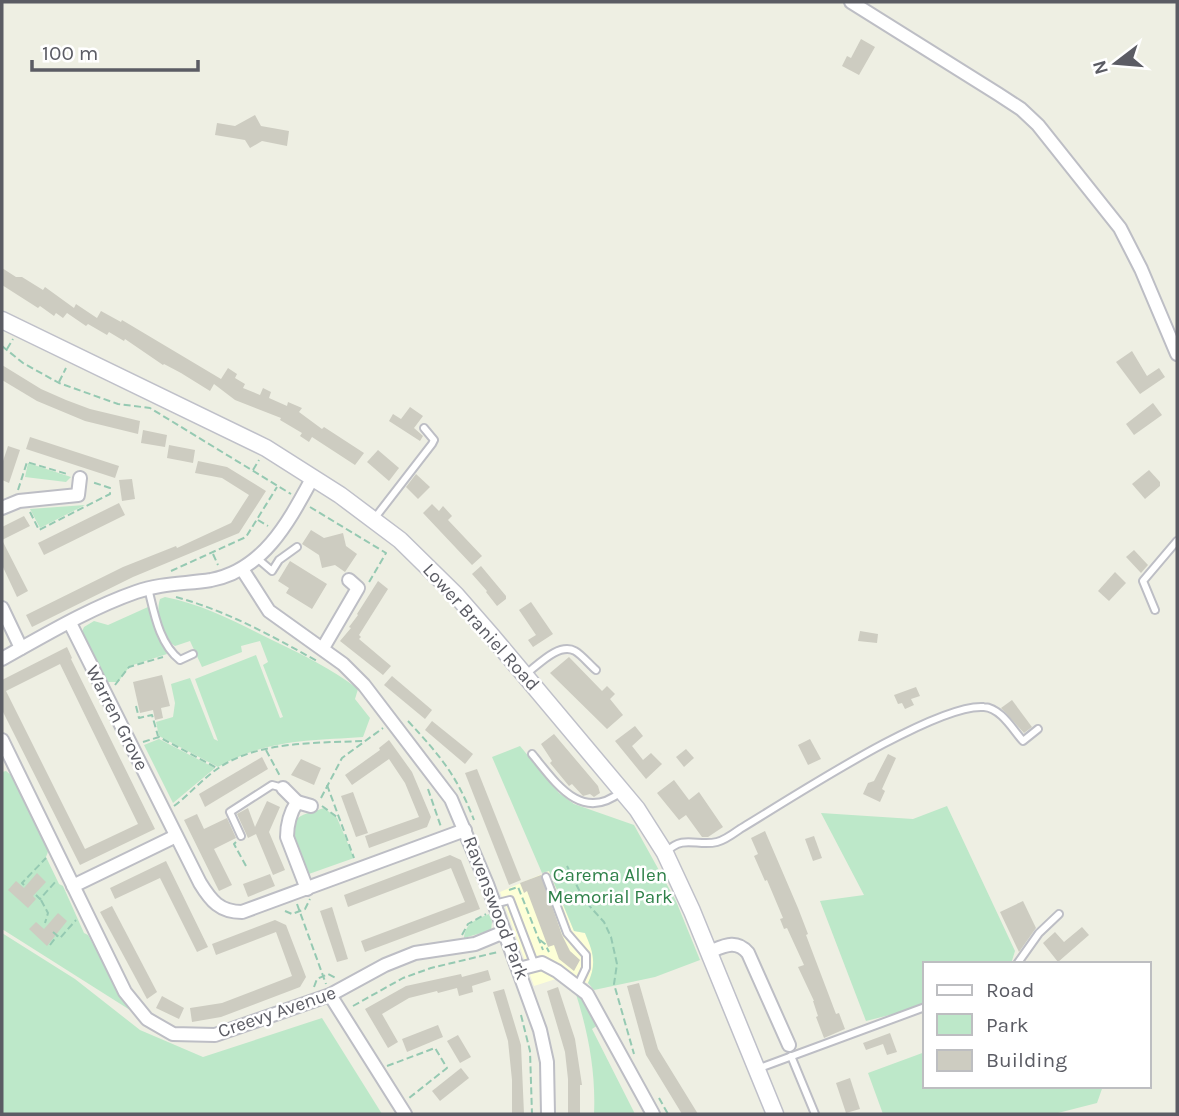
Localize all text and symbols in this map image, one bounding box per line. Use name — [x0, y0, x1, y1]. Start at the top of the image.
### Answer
scale bar — [32, 28, 198, 72]
north arrow — [1081, 28, 1151, 98]
text: 100 m — [42, 41, 99, 65]
text: N — [1088, 58, 1113, 77]
street label: Lower Braniel Road — [418, 559, 544, 695]
street label: Warren Grove — [81, 662, 153, 774]
street label: Ravenswood Park — [459, 833, 534, 983]
park label: Carema Allen Memorial Park — [547, 864, 673, 908]
legend — [923, 962, 1151, 1088]
text: Road — [986, 978, 1034, 1002]
street label: Creevy Avenue — [215, 982, 339, 1042]
text: Park — [986, 1013, 1029, 1037]
text: Building — [986, 1048, 1067, 1072]

